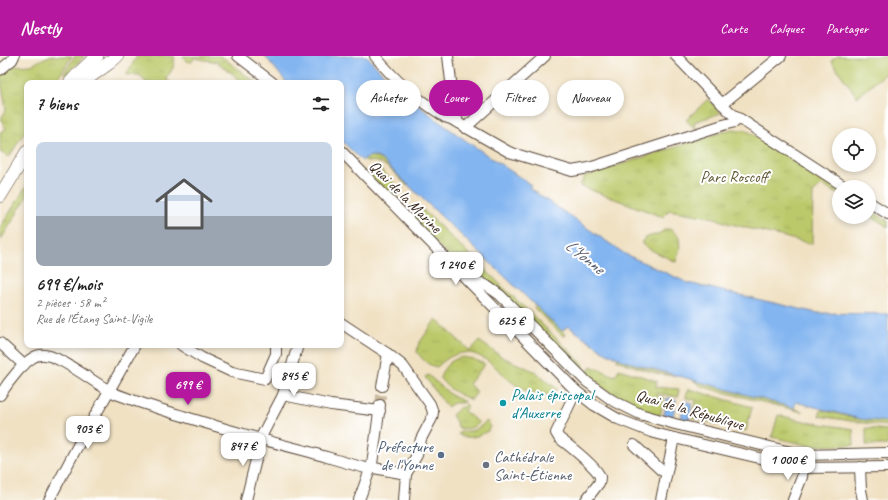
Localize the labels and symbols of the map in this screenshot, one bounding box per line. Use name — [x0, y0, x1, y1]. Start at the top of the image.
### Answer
street label: Quai de la Marine — [365, 156, 447, 239]
park label: Parc Roscoff — [700, 167, 772, 187]
water label: L'Yonne — [561, 235, 610, 280]
pin: 1 240 € — [419, 252, 493, 286]
pin: 625 € — [483, 308, 539, 342]
pin: 845 € — [266, 363, 322, 397]
pin: 699 € — [160, 372, 216, 406]
place label: Palais épiscopal d'Auxerre — [511, 385, 596, 423]
street label: Quai de la République — [634, 385, 748, 435]
marker: Palais épiscopal d'Auxerre — [498, 398, 508, 408]
pin: 903 € — [60, 416, 116, 450]
pin: 847 € — [215, 433, 271, 467]
place label: Préfecture de l'Yonne — [377, 437, 435, 475]
place label: Cathédrale Saint-Étienne — [494, 447, 573, 485]
pin: 1 000 € — [751, 447, 825, 481]
marker: Préfecture de l'Yonne — [436, 450, 446, 460]
marker: Cathédrale Saint-Étienne — [481, 460, 491, 470]

